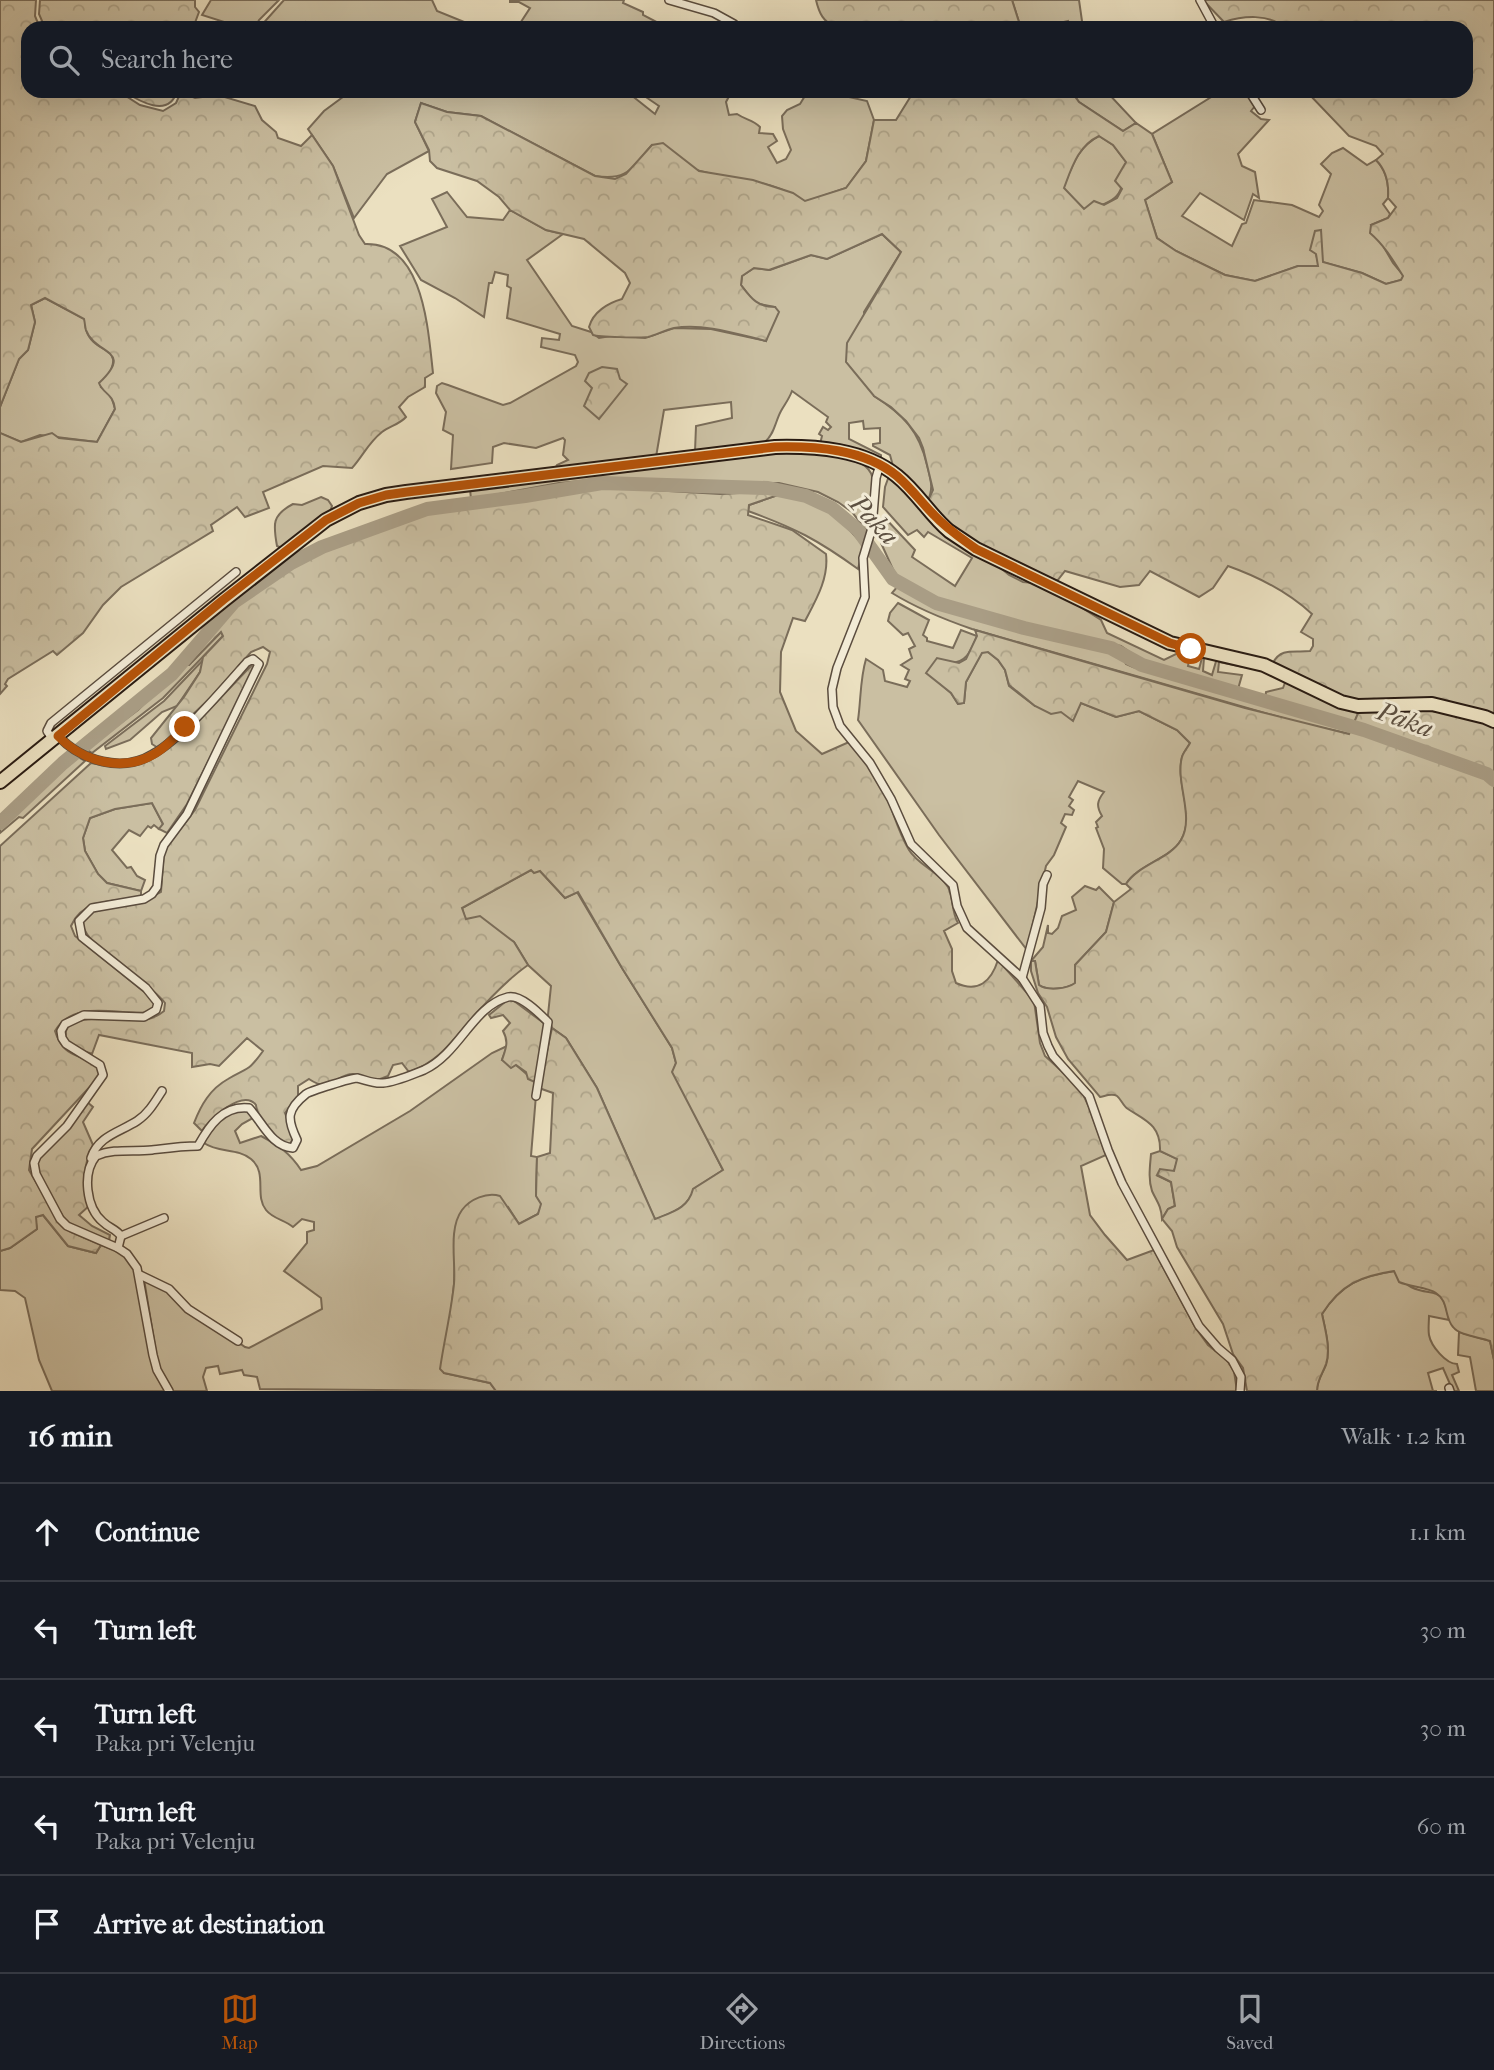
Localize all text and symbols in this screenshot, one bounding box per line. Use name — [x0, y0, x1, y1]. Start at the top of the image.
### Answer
search box — [21, 21, 1473, 98]
icon: search — [45, 41, 83, 79]
text: Search here — [101, 44, 233, 75]
water label: Paka — [842, 488, 905, 552]
route start — [1175, 633, 1206, 664]
water label: Paka — [1372, 695, 1437, 744]
route end — [169, 711, 200, 742]
text: 16 min — [28, 1419, 112, 1454]
text: Walk · 1.2 km — [1341, 1423, 1466, 1450]
icon: ahead — [28, 1513, 66, 1551]
text: Continue — [95, 1517, 200, 1548]
text: 1.1 km — [1409, 1519, 1466, 1546]
icon: left — [28, 1611, 66, 1649]
text: Turn left — [95, 1615, 196, 1646]
text: 30 m — [1420, 1617, 1466, 1644]
text: Turn left — [95, 1699, 196, 1730]
icon: left — [28, 1709, 66, 1747]
text: 30 m — [1420, 1715, 1466, 1742]
text: Paka pri Velenju — [95, 1730, 255, 1757]
text: Turn left — [95, 1797, 196, 1828]
icon: left — [28, 1807, 66, 1845]
text: 60 m — [1417, 1813, 1466, 1840]
text: Paka pri Velenju — [95, 1828, 255, 1855]
icon: arrive — [28, 1905, 66, 1943]
text: Arrive at destination — [95, 1909, 325, 1940]
tab: Map — [221, 1990, 259, 2054]
tab: Directions — [700, 1990, 785, 2054]
tab: Saved — [1226, 1990, 1273, 2054]

